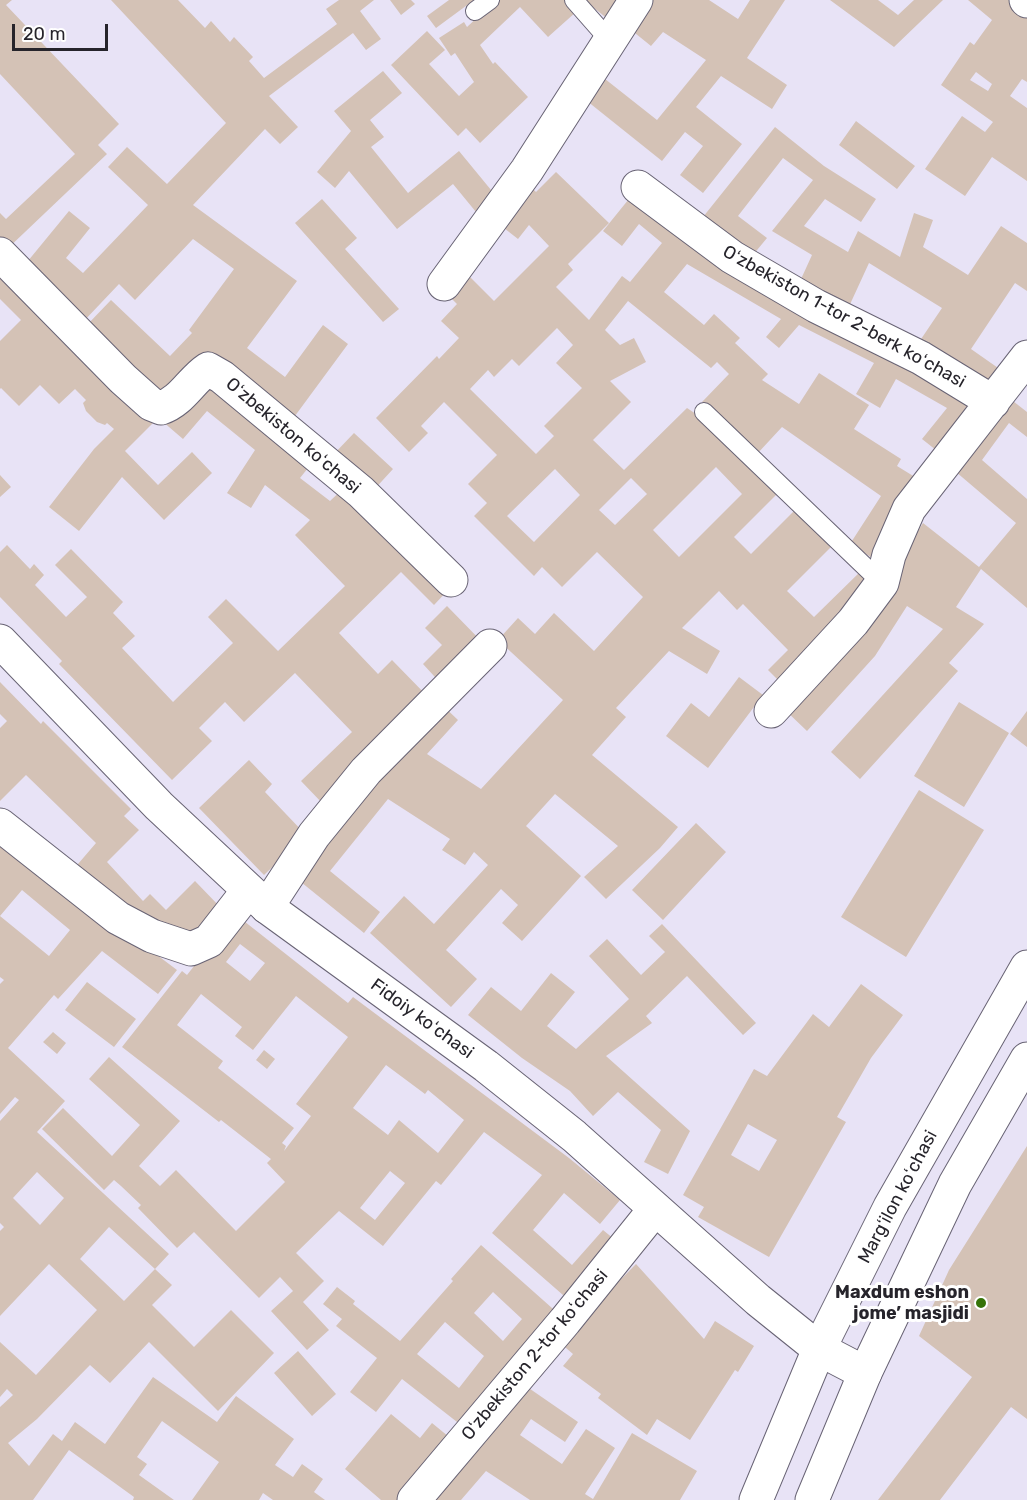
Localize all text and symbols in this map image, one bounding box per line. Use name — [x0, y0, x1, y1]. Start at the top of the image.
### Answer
scale bar — [15, 12, 111, 50]
text: 20 m — [23, 23, 65, 45]
street label: Oʻzbekiston 1-tor 2-berk koʻchasi — [719, 241, 969, 393]
street label: Oʻzbekiston koʻchasi — [221, 373, 365, 499]
street label: Fidoiy koʻchasi — [366, 974, 478, 1064]
street label: Margʻilon koʻchasi — [854, 1127, 942, 1267]
street label: Oʻzbekiston 2-tor koʻchasi — [457, 1265, 613, 1445]
place label: Maxdum eshon jome’ masjidi — [835, 1282, 969, 1324]
marker: Maxdum eshon jome’ masjidi — [974, 1296, 988, 1310]

